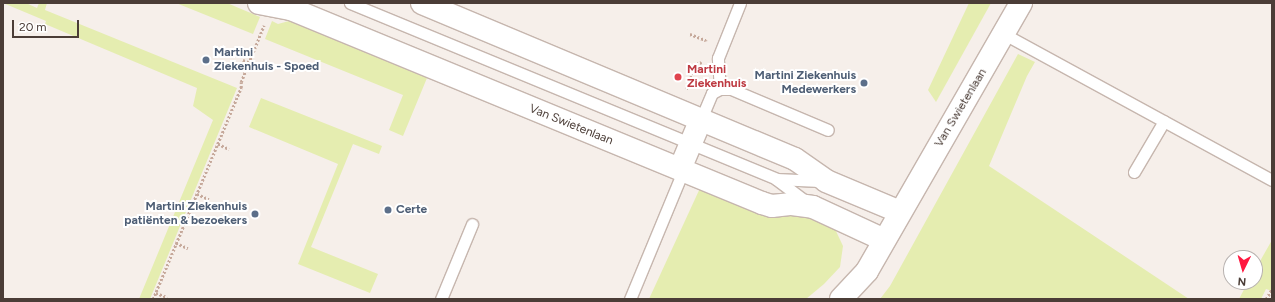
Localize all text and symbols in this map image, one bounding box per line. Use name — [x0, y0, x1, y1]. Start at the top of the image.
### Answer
scale bar — [14, 12, 81, 38]
text: 20 m — [19, 20, 47, 34]
place label: Martini Ziekenhuis - Spoed — [214, 46, 319, 74]
marker: Martini Ziekenhuis - Spoed — [201, 55, 211, 65]
place label: Martini Ziekenhuis — [687, 63, 746, 91]
street label: Van Swietenlaan — [932, 66, 990, 150]
place label: Martini Ziekenhuis Medewerkers — [755, 69, 856, 97]
marker: Martini Ziekenhuis — [672, 71, 684, 83]
marker: Martini Ziekenhuis Medewerkers — [859, 78, 869, 88]
street label: Van Swietenlaan — [527, 102, 615, 148]
place label: Martini Ziekenhuis patiënten & bezoekers — [124, 200, 247, 228]
place label: Certe — [396, 203, 427, 217]
marker: Certe — [383, 205, 393, 215]
marker: Martini Ziekenhuis patiënten & bezoekers — [250, 209, 260, 219]
north arrow — [1223, 250, 1263, 290]
text: N — [1237, 275, 1247, 288]

